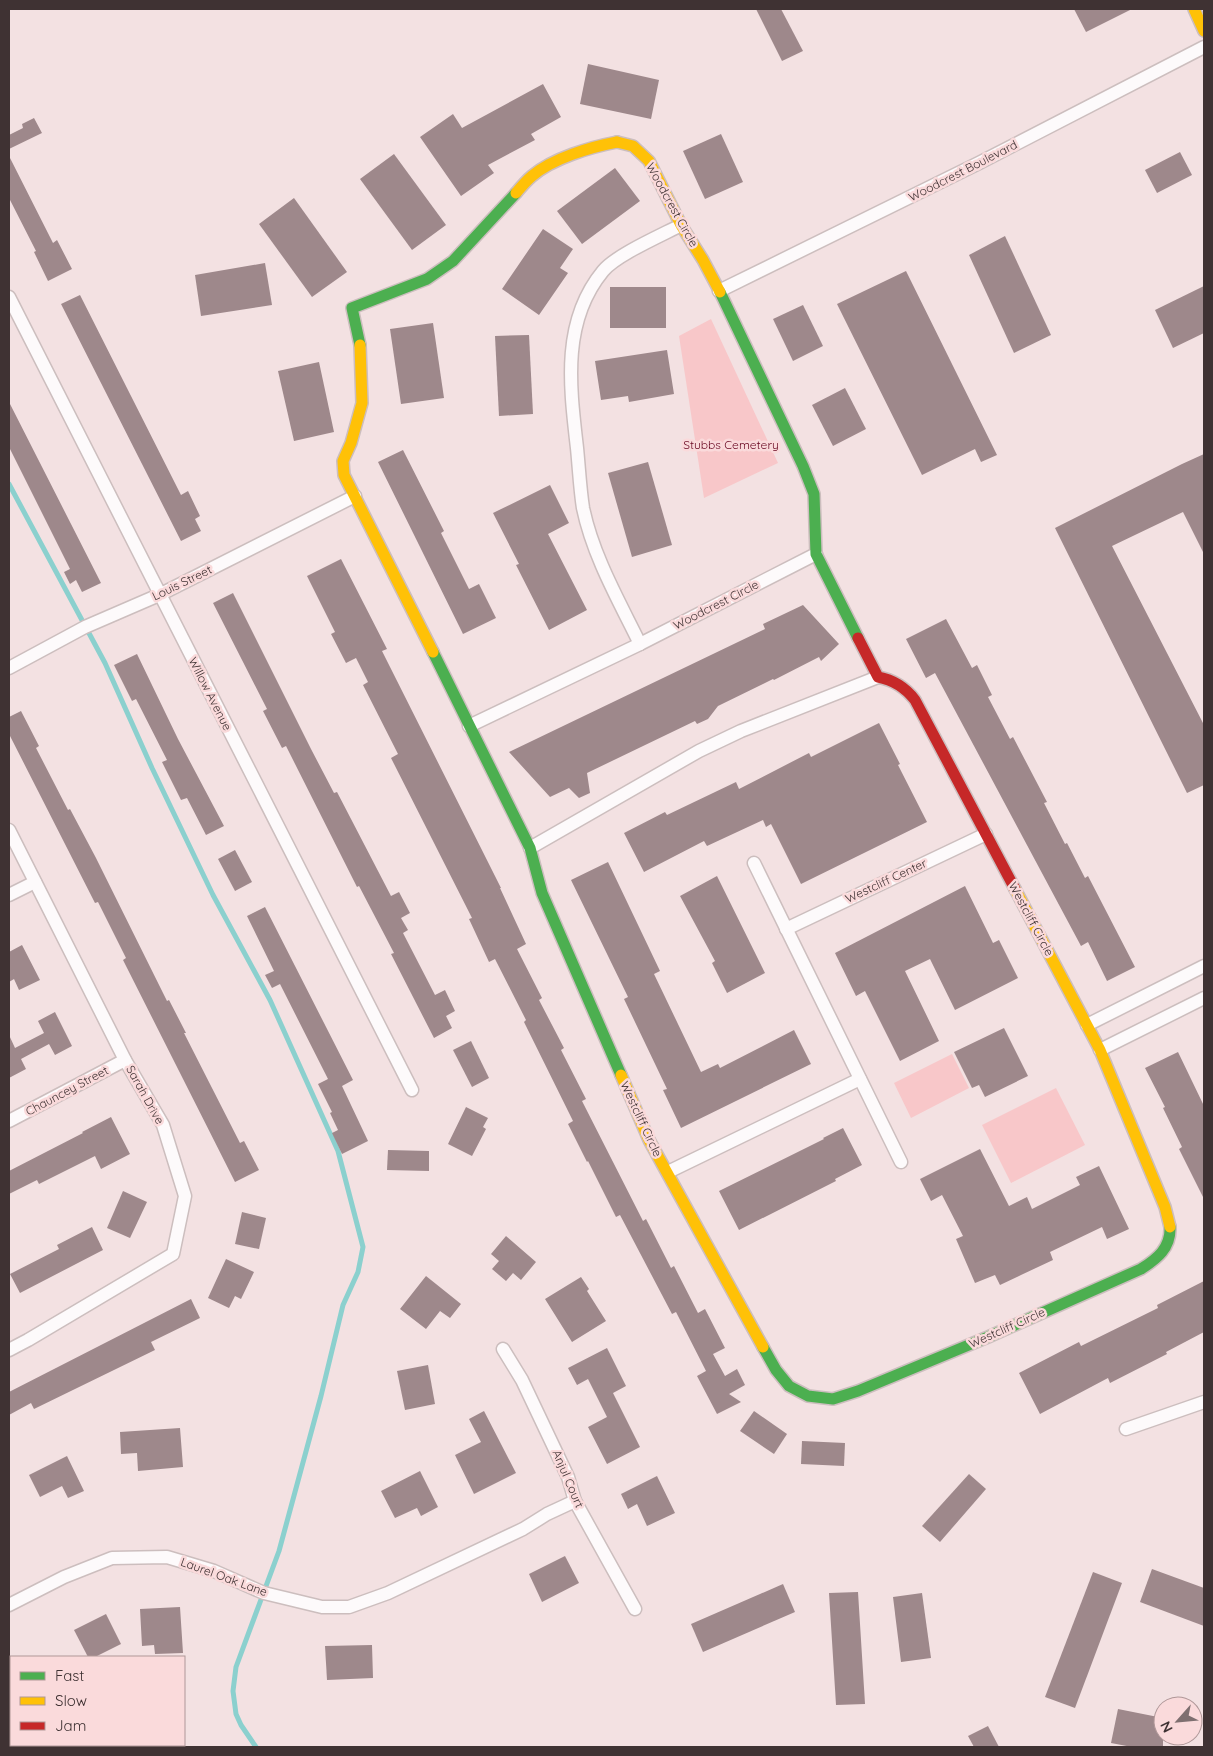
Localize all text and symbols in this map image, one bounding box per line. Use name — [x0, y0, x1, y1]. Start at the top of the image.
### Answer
street label: Woodcrest Boulevard — [906, 137, 1020, 204]
street label: Woodcrest Circle — [643, 160, 702, 250]
park label: Stubbs Cemetery — [683, 437, 779, 452]
street label: Louis Street — [149, 562, 214, 603]
street label: Woodcrest Circle — [671, 576, 761, 633]
street label: Willow Avenue — [186, 655, 235, 733]
street label: Westcliff Center — [843, 855, 929, 906]
street label: Westcliff Circle — [1006, 879, 1057, 959]
street label: Chauncey Street — [23, 1062, 111, 1119]
street label: Sarah Drive — [123, 1063, 168, 1127]
street label: Westcliff Circle — [617, 1079, 666, 1159]
street label: Westcliff Circle — [966, 1304, 1047, 1351]
street label: Anjul Court — [550, 1448, 587, 1510]
street label: Laurel Oak Lane — [179, 1554, 270, 1599]
legend — [10, 1656, 185, 1746]
text: Fast — [55, 1666, 84, 1685]
text: Slow — [55, 1691, 87, 1710]
north arrow — [1153, 1696, 1203, 1746]
text: Jam — [55, 1716, 86, 1735]
text: N — [1156, 1718, 1177, 1736]

